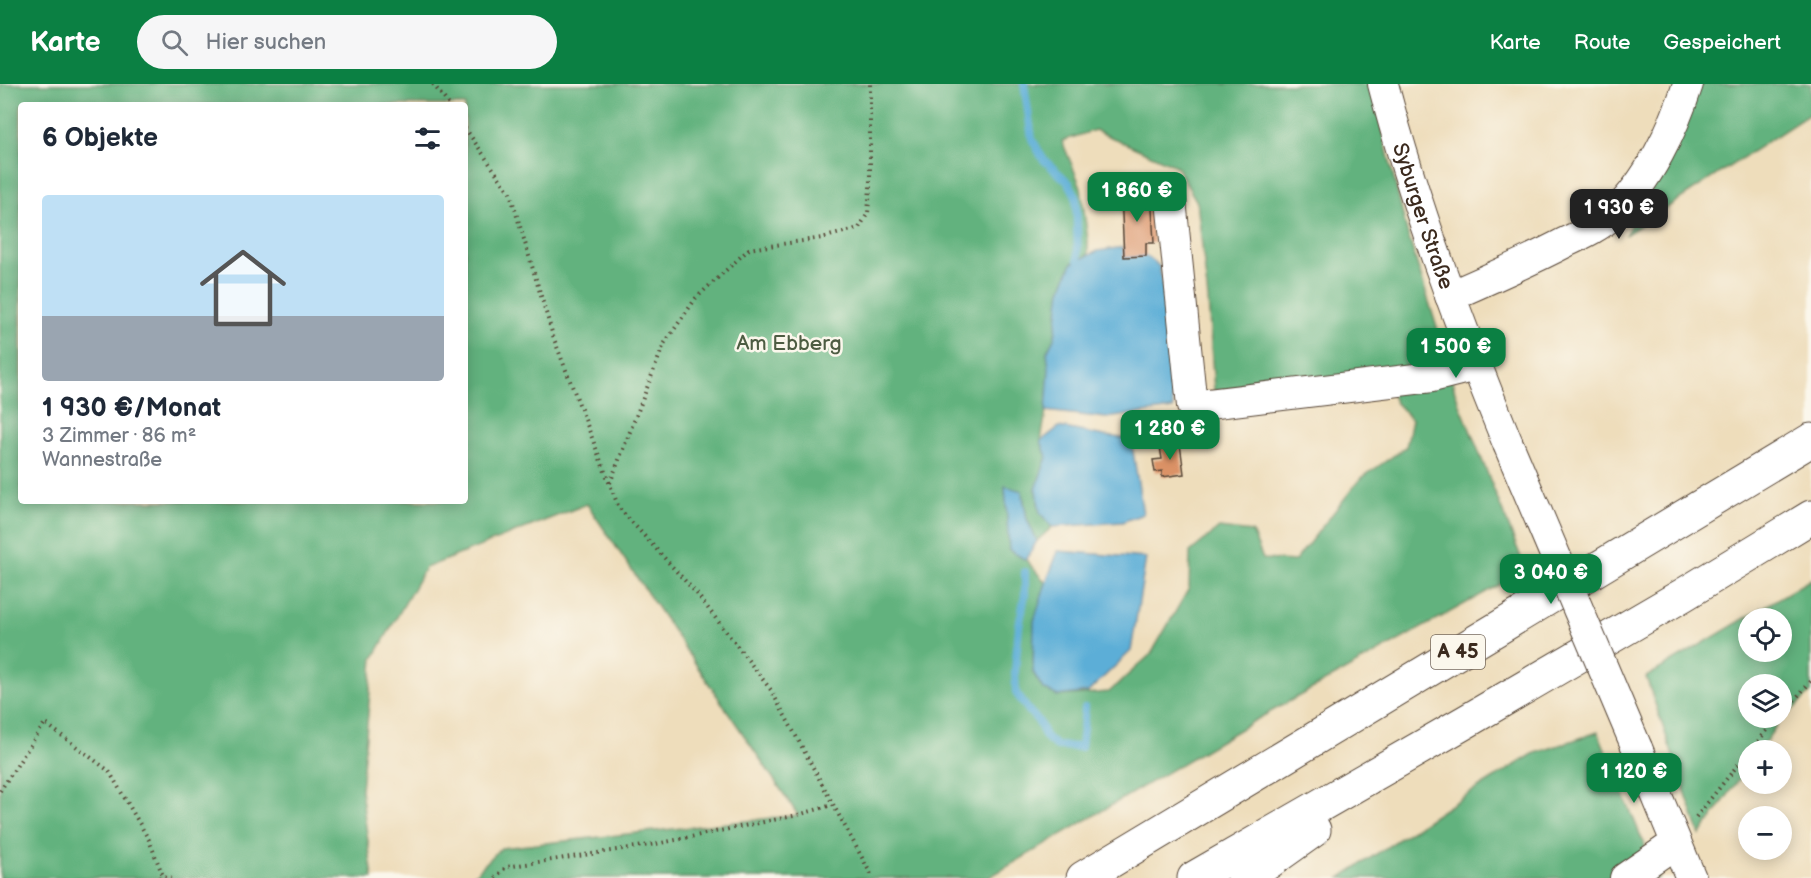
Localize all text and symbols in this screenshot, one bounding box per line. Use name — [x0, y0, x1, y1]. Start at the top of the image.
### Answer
search box — [137, 15, 557, 69]
text: Karte — [30, 26, 101, 59]
icon: search — [158, 26, 191, 59]
text: Hier suchen — [206, 29, 326, 56]
text: Karte — [1489, 30, 1541, 55]
text: Route — [1574, 30, 1630, 55]
text: Gespeichert — [1663, 30, 1781, 55]
icon: filters — [411, 122, 444, 155]
text: 6 Objekte — [42, 123, 158, 154]
street label: Syburger Straße — [1388, 140, 1459, 293]
pin: 1 860 € — [1082, 172, 1192, 223]
text: 1 860 € — [1102, 179, 1172, 203]
pin: 1 930 € — [1564, 189, 1674, 240]
text: 1 930 € — [1584, 196, 1654, 220]
icon: home — [189, 234, 297, 342]
pin: 1 500 € — [1401, 328, 1511, 379]
park label: Am Ebberg — [736, 331, 842, 356]
text: 1 500 € — [1421, 335, 1491, 359]
text: 1 930 €/Monat — [42, 393, 221, 424]
pin: 1 280 € — [1115, 410, 1225, 461]
text: 1 280 € — [1135, 417, 1205, 441]
text: 3 Zimmer · 86 m² — [42, 424, 196, 448]
text: Wannestraße — [42, 448, 162, 472]
pin: 3 040 € — [1496, 554, 1606, 605]
text: 3 040 € — [1514, 561, 1588, 585]
map controls — [1738, 608, 1792, 860]
button: locate — [1738, 608, 1792, 662]
road number: A 45 — [1431, 635, 1485, 669]
button: layers — [1738, 674, 1792, 728]
button: + — [1738, 740, 1792, 794]
pin: 1 120 € — [1579, 753, 1689, 804]
text: 1 120 € — [1601, 760, 1667, 784]
button: − — [1738, 806, 1792, 860]

